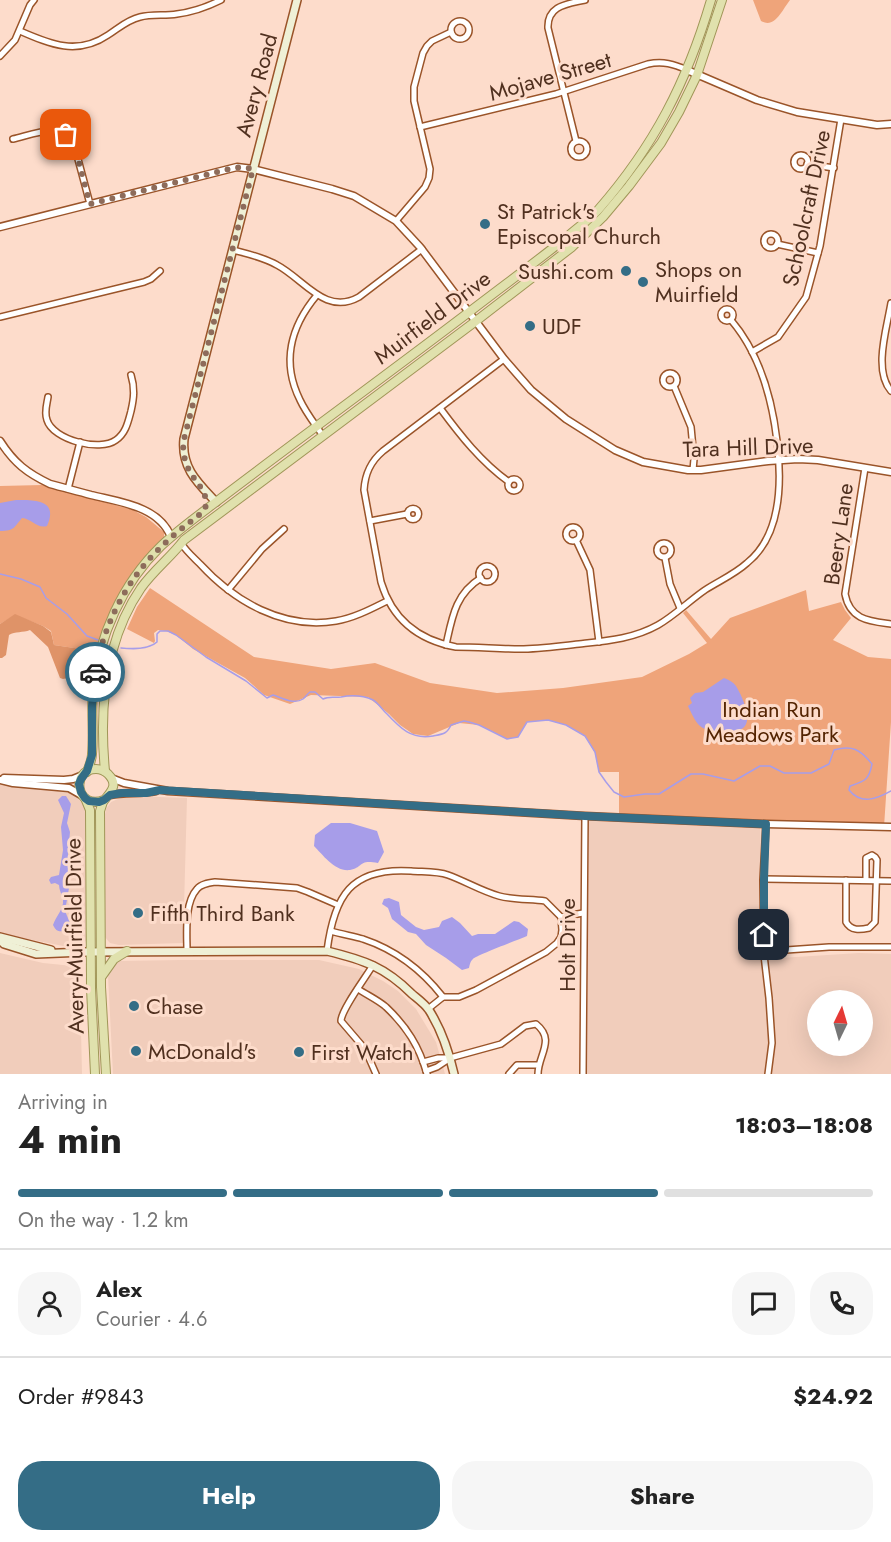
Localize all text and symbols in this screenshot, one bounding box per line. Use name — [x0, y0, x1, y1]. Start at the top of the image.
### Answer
street label: Avery Road — [227, 30, 285, 140]
street label: Mojave Street — [485, 43, 615, 109]
pin — [40, 109, 91, 160]
icon: bag — [49, 118, 82, 151]
street label: Schoolcraft Drive — [774, 127, 838, 289]
place label: St Patrick's Episcopal Church — [497, 195, 661, 252]
marker: St Patrick's Episcopal Church — [478, 217, 492, 231]
place label: Shops on Muirfield — [655, 253, 742, 310]
place label: Sushi.com — [518, 255, 614, 287]
street label: Muirfield Drive — [367, 262, 497, 372]
marker: Sushi.com — [619, 264, 633, 278]
marker: Shops on Muirfield — [636, 275, 650, 289]
place label: UDF — [542, 310, 582, 342]
marker: UDF — [523, 319, 537, 333]
street label: Tara Hill Drive — [682, 429, 814, 465]
street label: Beery Lane — [815, 481, 861, 587]
courier — [65, 642, 125, 702]
icon: car — [79, 656, 112, 689]
park label: Indian Run Meadows Park — [705, 693, 839, 750]
street label: Avery-Muirfield Drive — [56, 838, 92, 1034]
place label: Fifth Third Bank — [150, 897, 295, 929]
street label: Holt Drive — [551, 898, 583, 992]
marker: Fifth Third Bank — [131, 906, 145, 920]
pin — [738, 909, 789, 960]
icon: home — [747, 918, 780, 951]
place label: Chase — [146, 990, 203, 1022]
north arrow — [807, 990, 873, 1056]
map controls — [807, 990, 873, 1056]
marker: Chase — [127, 999, 141, 1013]
place label: McDonald's — [148, 1035, 256, 1067]
place label: First Watch — [311, 1036, 414, 1068]
marker: McDonald's — [129, 1044, 143, 1058]
marker: First Watch — [292, 1045, 306, 1059]
text: Arriving in — [18, 1088, 108, 1117]
text: 18:03–18:08 — [735, 1109, 873, 1141]
text: 4 min — [18, 1111, 122, 1168]
text: On the way · 1.2 km — [18, 1206, 189, 1235]
button: person — [18, 1272, 81, 1335]
button: chat — [732, 1272, 795, 1335]
button: phone — [810, 1272, 873, 1335]
text: Alex — [96, 1273, 142, 1305]
text: Courier · 4.6 — [96, 1305, 208, 1334]
text: Order #9843 — [18, 1380, 144, 1412]
text: $24.92 — [793, 1380, 873, 1412]
button: Help — [18, 1461, 440, 1530]
button: Share — [452, 1461, 873, 1530]

